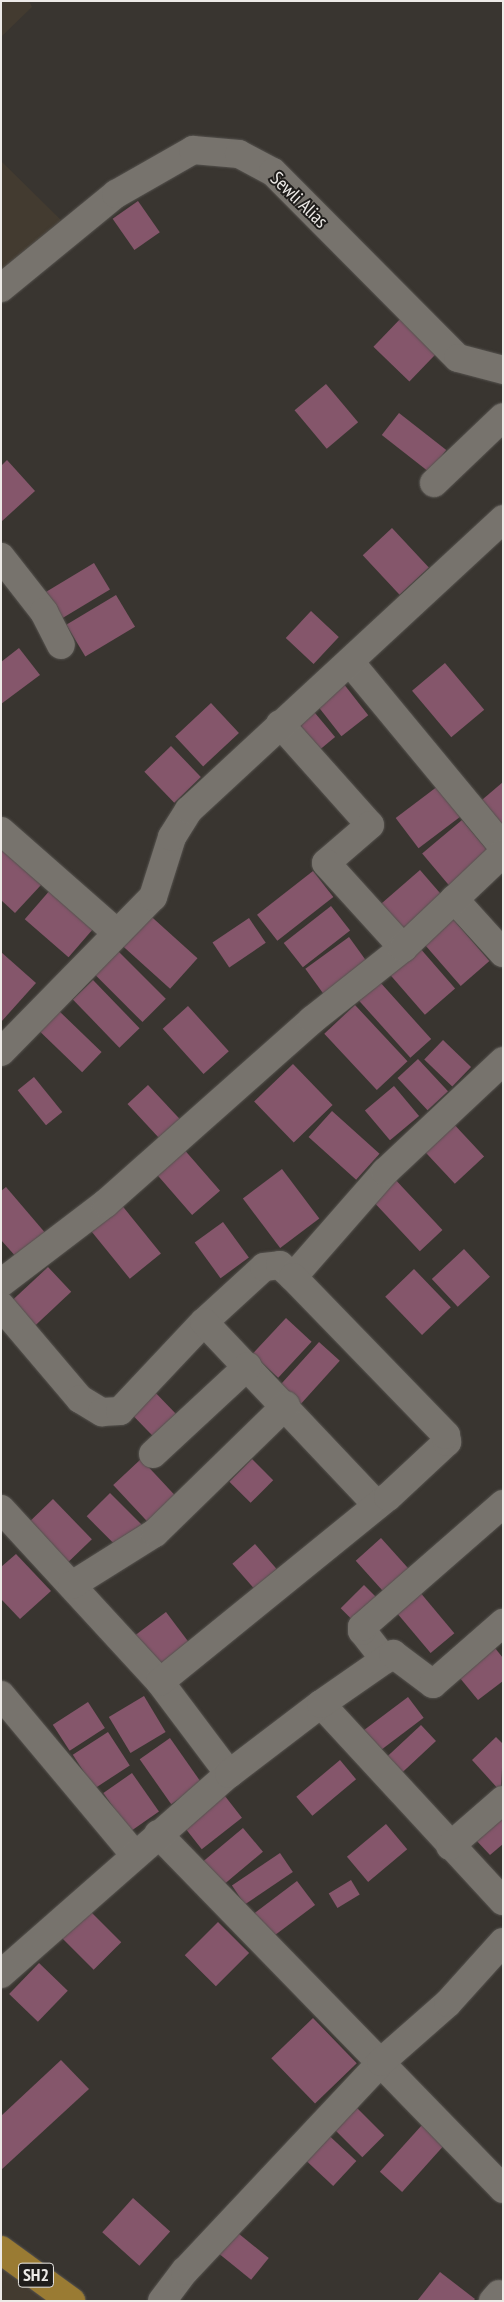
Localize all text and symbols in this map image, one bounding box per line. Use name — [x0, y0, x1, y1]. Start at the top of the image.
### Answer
street label: Sewli Alias — [265, 167, 333, 233]
road number: SH2 — [17, 2260, 55, 2290]

